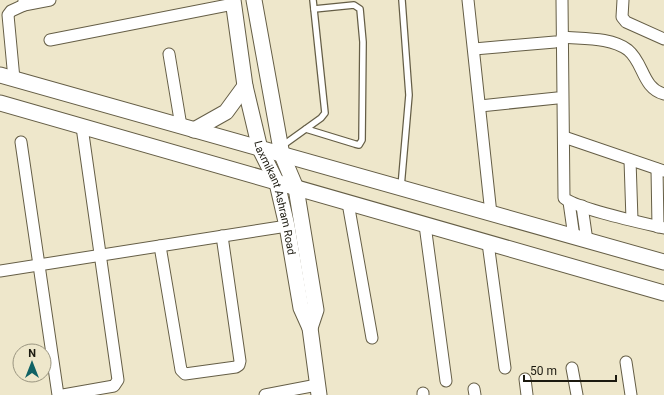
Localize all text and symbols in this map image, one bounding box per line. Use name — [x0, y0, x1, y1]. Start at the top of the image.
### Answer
street label: Laxmikant Ashram Road — [251, 139, 298, 256]
north arrow — [12, 343, 52, 383]
text: N — [28, 347, 36, 360]
scale bar — [524, 357, 616, 383]
text: 50 m — [530, 364, 557, 378]

